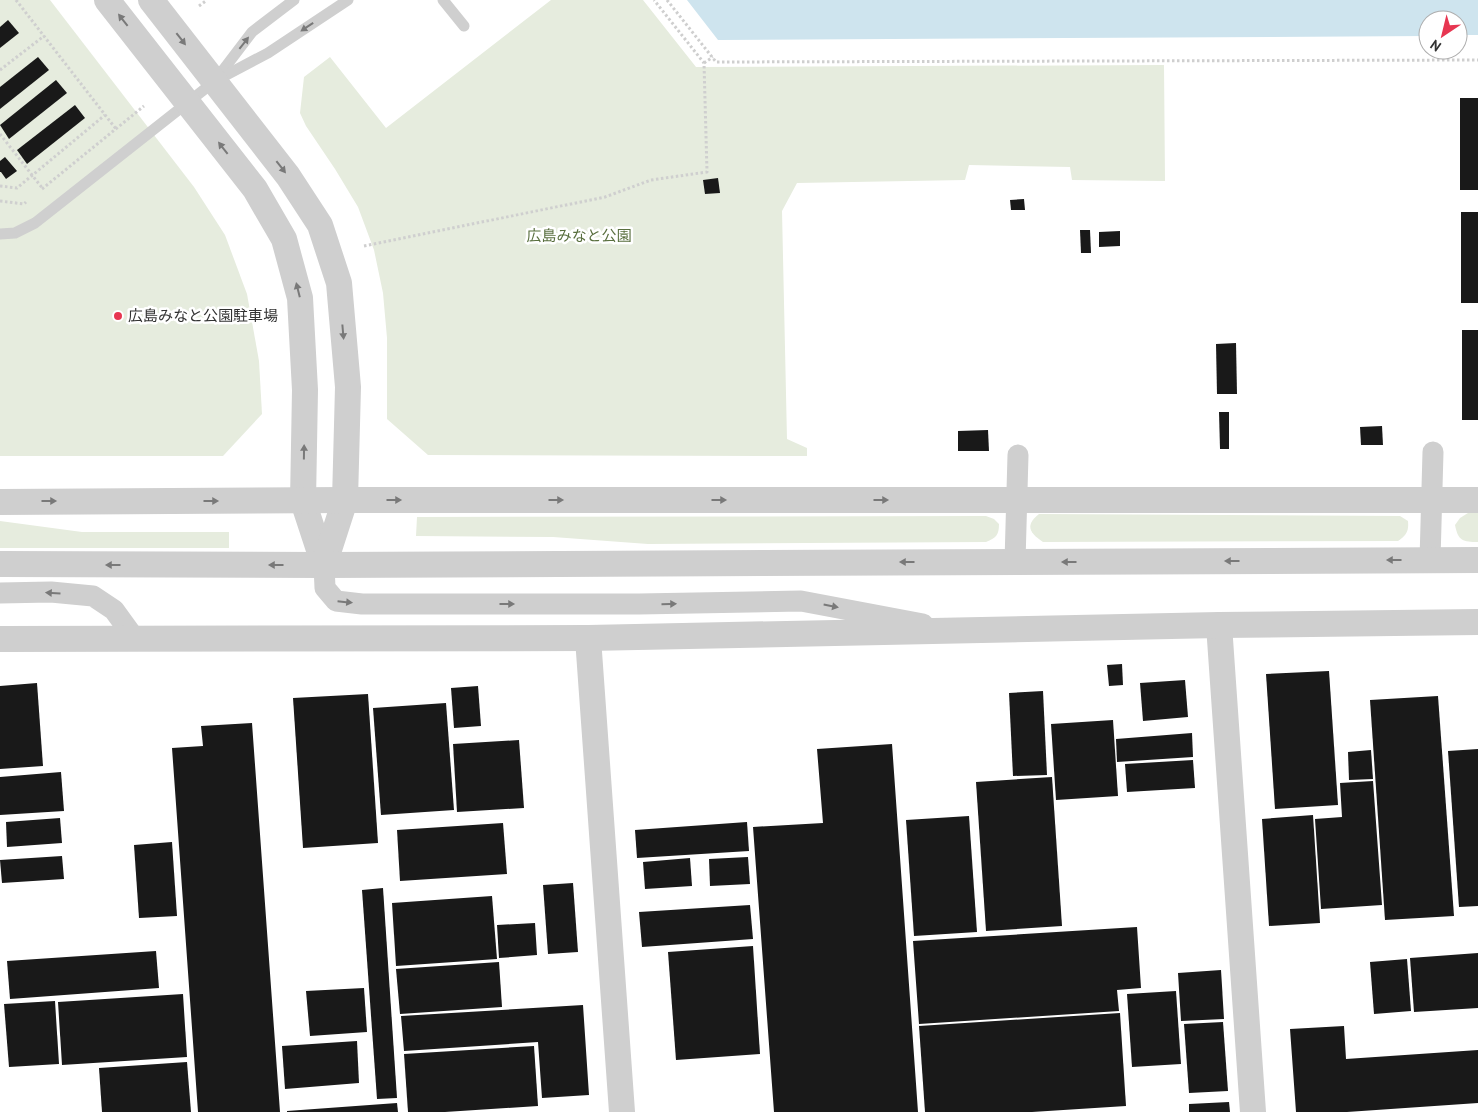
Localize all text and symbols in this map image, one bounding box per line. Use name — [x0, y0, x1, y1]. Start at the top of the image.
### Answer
north arrow — [1418, 10, 1468, 60]
one-way arrow — [117, 14, 128, 27]
one-way arrow — [301, 22, 314, 32]
one-way arrow — [176, 32, 186, 45]
one-way arrow — [239, 36, 250, 49]
text: N — [1427, 36, 1444, 56]
one-way arrow — [218, 141, 229, 154]
one-way arrow — [275, 160, 286, 173]
park label: 広島みなと公園 — [526, 226, 632, 245]
one-way arrow — [293, 282, 301, 297]
place label: 広島みなと公園駐車場 — [128, 306, 278, 325]
marker: 広島みなと公園駐車場 — [112, 310, 124, 322]
one-way arrow — [340, 324, 348, 340]
one-way arrow — [300, 444, 308, 460]
one-way arrow — [386, 496, 402, 504]
one-way arrow — [548, 496, 564, 504]
one-way arrow — [711, 496, 727, 504]
one-way arrow — [873, 496, 889, 504]
one-way arrow — [41, 497, 57, 505]
one-way arrow — [203, 497, 219, 505]
one-way arrow — [1386, 556, 1402, 564]
one-way arrow — [1224, 557, 1240, 565]
one-way arrow — [899, 558, 915, 566]
one-way arrow — [1061, 558, 1077, 566]
one-way arrow — [105, 561, 121, 569]
one-way arrow — [267, 561, 283, 569]
one-way arrow — [45, 588, 61, 596]
one-way arrow — [337, 598, 353, 606]
one-way arrow — [662, 599, 678, 607]
one-way arrow — [499, 600, 515, 608]
one-way arrow — [824, 603, 840, 611]

